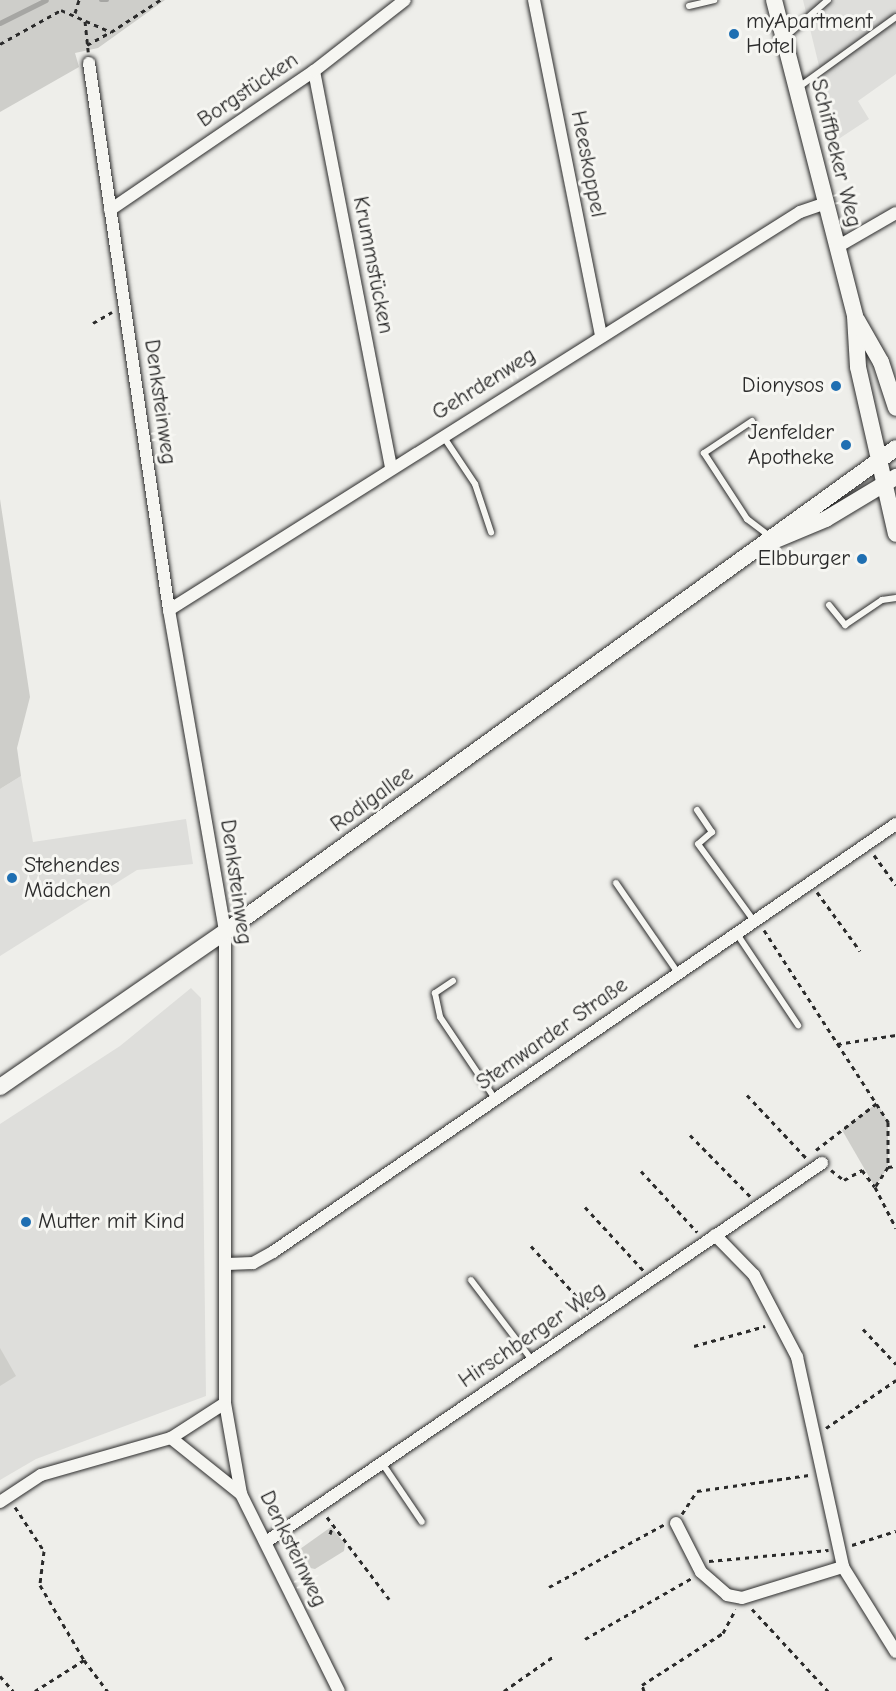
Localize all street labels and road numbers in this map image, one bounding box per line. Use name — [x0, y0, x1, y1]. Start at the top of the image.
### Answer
street label: Borgstücken — [193, 47, 303, 133]
street label: Schiffbeker Weg — [805, 76, 867, 230]
street label: Heeskoppel — [565, 108, 611, 220]
street label: Krummstücken — [347, 194, 399, 336]
street label: Denksteinweg — [138, 338, 182, 466]
street label: Gehrdenweg — [427, 342, 541, 426]
street label: Rodigallee — [325, 760, 419, 838]
street label: Denksteinweg — [214, 818, 258, 946]
street label: Stemwarder Straße — [471, 972, 633, 1096]
street label: Hirschberger Weg — [454, 1276, 610, 1394]
street label: Denksteinweg — [253, 1487, 333, 1611]

